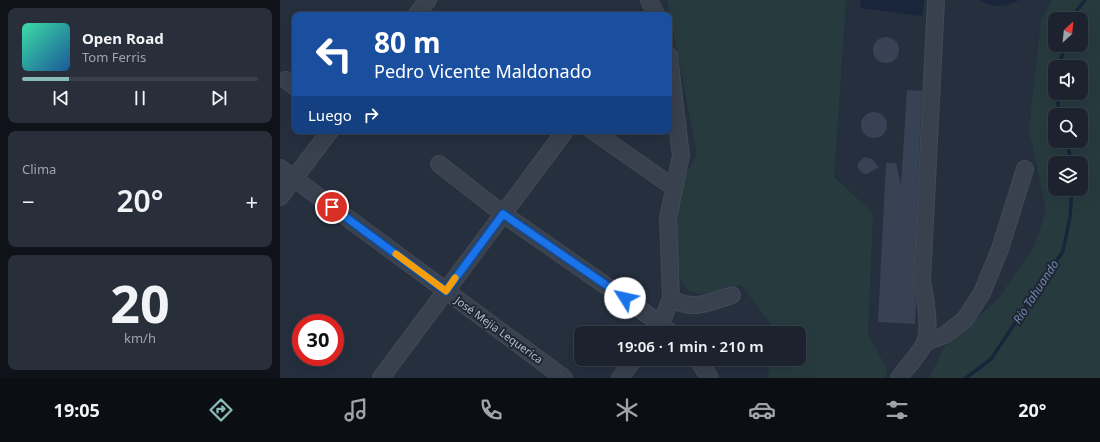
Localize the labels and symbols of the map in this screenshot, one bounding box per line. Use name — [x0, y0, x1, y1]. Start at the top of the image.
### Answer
north arrow — [1048, 12, 1088, 52]
pin — [315, 190, 349, 224]
water label: Río Tahuando — [1009, 256, 1063, 327]
position arrow — [604, 277, 646, 319]
street label: José Mejia Lequerica — [451, 292, 546, 367]
speed limit sign: 30 — [292, 314, 344, 366]

